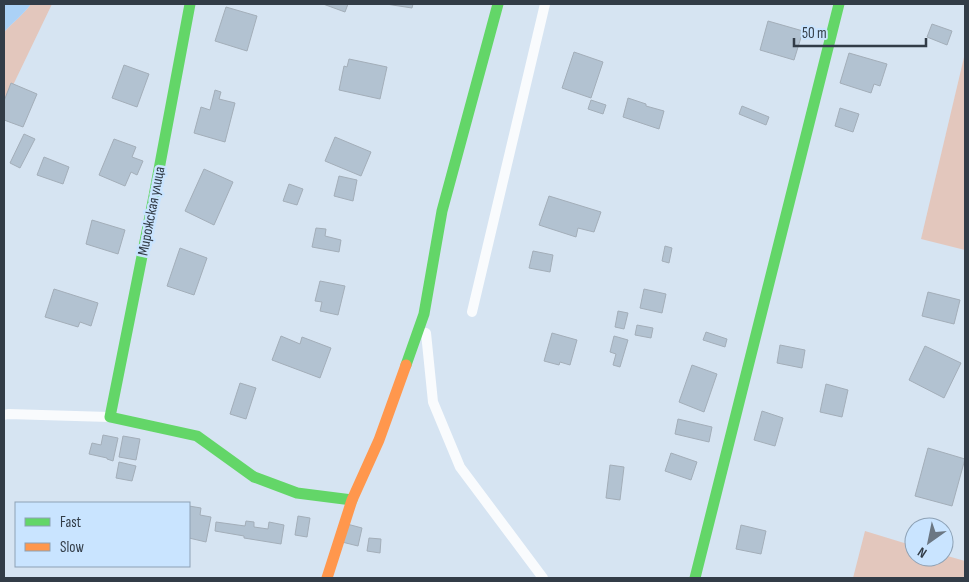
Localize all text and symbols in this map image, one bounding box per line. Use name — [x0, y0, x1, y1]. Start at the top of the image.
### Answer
scale bar — [794, 15, 926, 47]
text: 50 m — [802, 24, 827, 43]
street label: Мирожская улица — [134, 165, 169, 257]
legend — [15, 502, 190, 567]
text: Fast — [60, 513, 82, 532]
north arrow — [904, 517, 954, 567]
text: Slow — [60, 538, 84, 557]
text: N — [914, 543, 930, 562]

